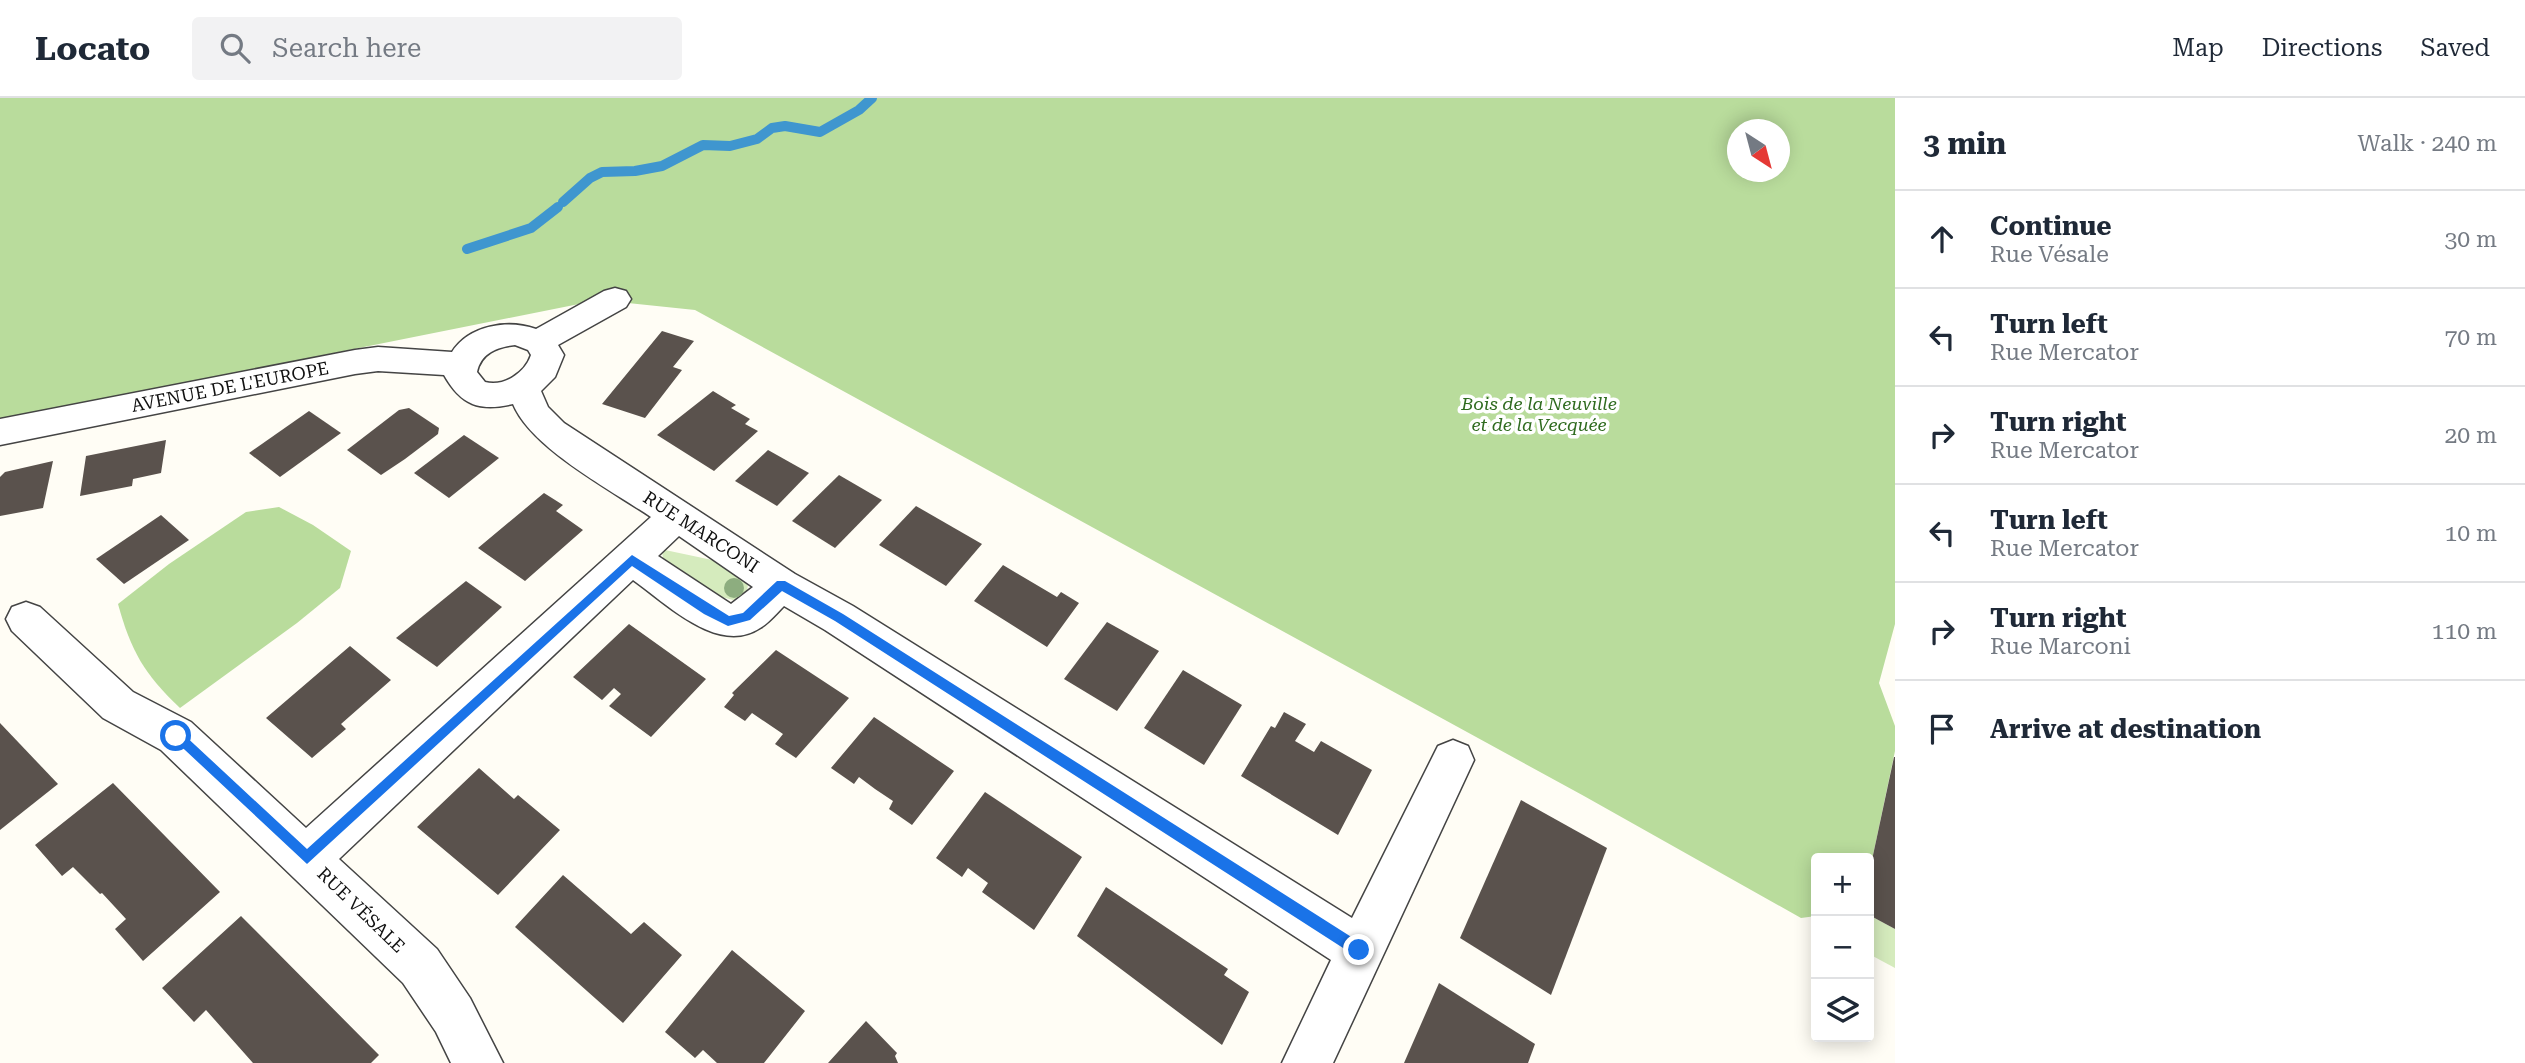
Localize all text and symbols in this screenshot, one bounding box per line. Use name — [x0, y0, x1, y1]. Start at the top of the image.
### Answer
search box — [192, 17, 682, 80]
text: Locato — [35, 29, 150, 68]
icon: search — [216, 29, 254, 67]
text: Search here — [272, 33, 421, 63]
text: Map — [2172, 34, 2224, 62]
text: Directions — [2262, 34, 2382, 62]
text: Saved — [2420, 34, 2490, 62]
north arrow — [1727, 119, 1790, 182]
text: 3 min — [1923, 126, 2006, 161]
text: Walk · 240 m — [2358, 130, 2497, 157]
text: Continue — [1990, 211, 2112, 241]
icon: ahead — [1923, 220, 1961, 258]
text: 30 m — [2444, 226, 2497, 253]
text: Rue Vésale — [1990, 241, 2109, 268]
text: Turn left — [1990, 309, 2108, 339]
icon: left — [1923, 318, 1961, 356]
text: 70 m — [2444, 324, 2497, 351]
text: Rue Mercator — [1990, 339, 2139, 366]
street label: AVENUE DE L'EUROPE — [130, 357, 330, 416]
park label: Bois de la Neuville et de la Vecquée — [1460, 393, 1617, 435]
text: Turn right — [1990, 407, 2126, 437]
icon: right — [1923, 416, 1961, 454]
text: 20 m — [2444, 422, 2497, 449]
text: Rue Mercator — [1990, 437, 2139, 464]
street label: RUE MARCONI — [640, 486, 763, 577]
text: Turn left — [1990, 505, 2108, 535]
icon: left — [1923, 514, 1961, 552]
text: 10 m — [2444, 520, 2497, 547]
text: Rue Mercator — [1990, 535, 2139, 562]
text: Turn right — [1990, 603, 2126, 633]
icon: right — [1923, 612, 1961, 650]
text: 110 m — [2432, 618, 2497, 645]
text: Rue Marconi — [1990, 633, 2131, 660]
icon: arrive — [1923, 710, 1961, 748]
text: Arrive at destination — [1990, 714, 2261, 744]
route start — [160, 720, 191, 751]
map controls — [1811, 853, 1874, 1042]
button: + — [1811, 853, 1874, 916]
street label: RUE VÉSALE — [313, 863, 409, 957]
button: − — [1811, 916, 1874, 979]
route end — [1343, 934, 1374, 965]
button: layers — [1811, 979, 1874, 1042]

